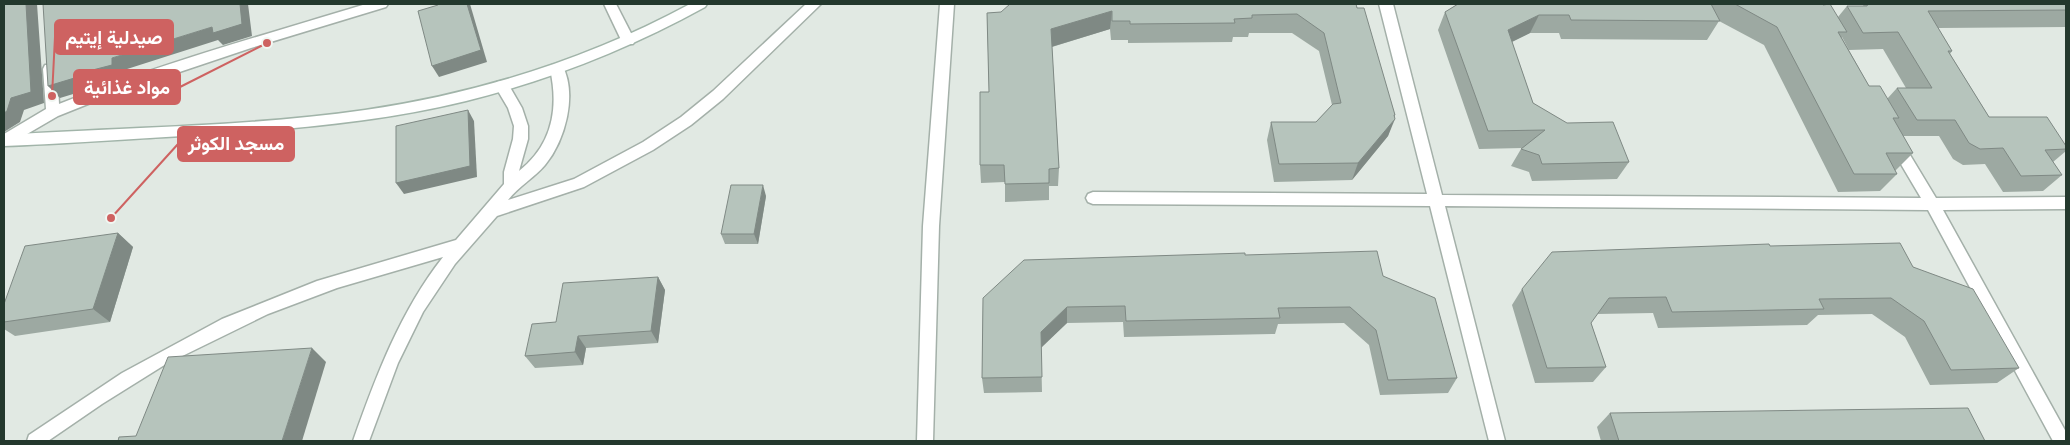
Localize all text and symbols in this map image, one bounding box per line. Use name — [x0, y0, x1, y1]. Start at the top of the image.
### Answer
callout: صيدلية إيتيم — [55, 20, 173, 54]
text: صيدلية إيتيم — [65, 26, 163, 50]
callout: مواد غذائية — [74, 70, 180, 104]
text: مواد غذائية — [84, 76, 170, 100]
callout: مسجد الكوثر — [178, 127, 294, 161]
text: مسجد الكوثر — [187, 132, 284, 156]

